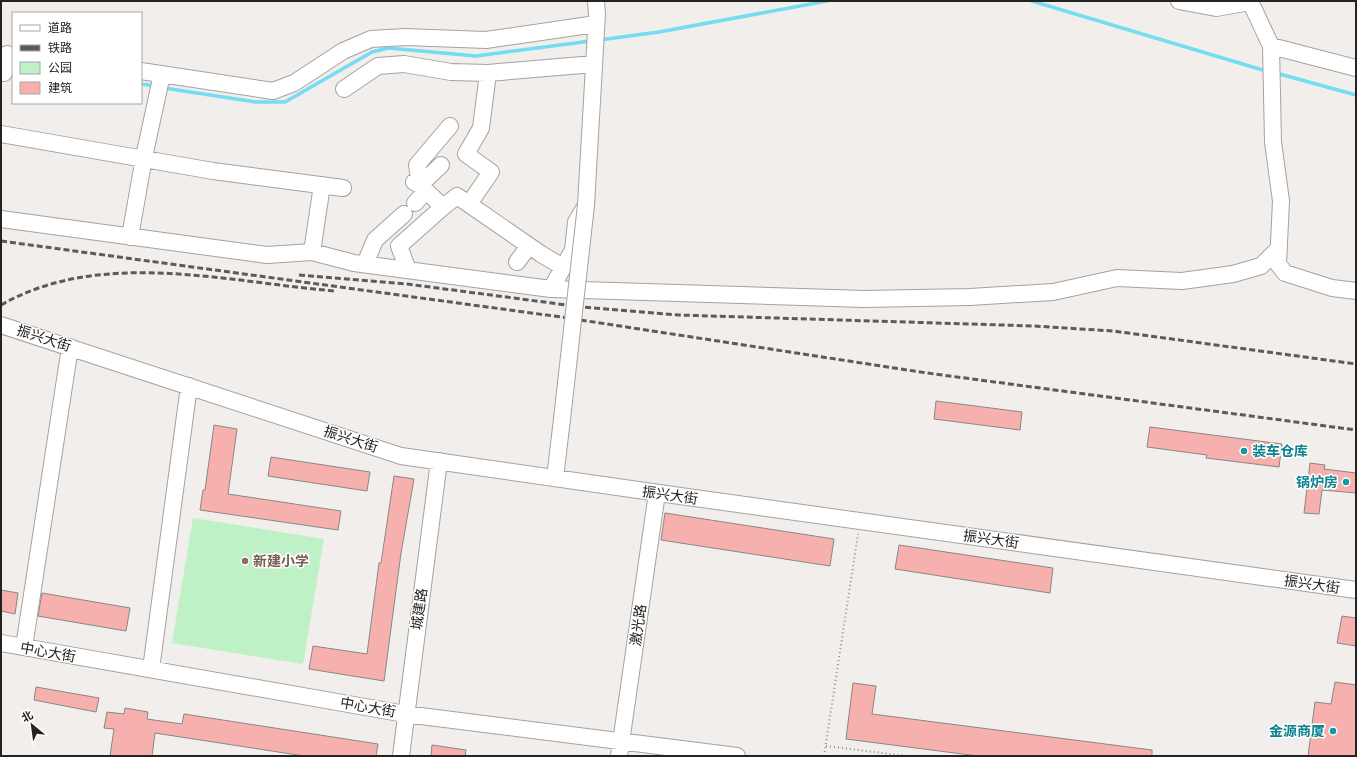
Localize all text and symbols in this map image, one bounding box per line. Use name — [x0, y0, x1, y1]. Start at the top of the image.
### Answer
legend — [12, 12, 142, 104]
text: 道路 — [48, 20, 72, 35]
text: 铁路 — [48, 40, 72, 55]
text: 公园 — [48, 60, 72, 75]
text: 建筑 — [48, 80, 72, 95]
street label: 振兴大街 — [15, 321, 73, 355]
street label: 振兴大街 — [322, 422, 380, 456]
place label: 装车仓库 — [1252, 442, 1308, 460]
marker: 装车仓库 — [1239, 446, 1249, 456]
place label: 锅炉房 — [1296, 473, 1338, 491]
marker: 锅炉房 — [1341, 477, 1351, 487]
street label: 振兴大街 — [641, 482, 699, 508]
street label: 振兴大街 — [962, 526, 1020, 552]
place label: 新建小学 — [253, 552, 309, 570]
marker: 新建小学 — [240, 556, 250, 566]
street label: 振兴大街 — [1283, 571, 1341, 597]
street label: 城建路 — [407, 587, 431, 631]
street label: 激光路 — [626, 603, 650, 647]
street label: 中心大街 — [19, 638, 77, 666]
street label: 中心大街 — [339, 693, 397, 721]
north arrow — [12, 705, 52, 745]
text: 北 — [19, 707, 35, 725]
place label: 金源商厦 — [1269, 722, 1325, 740]
marker: 金源商厦 — [1328, 726, 1338, 736]

